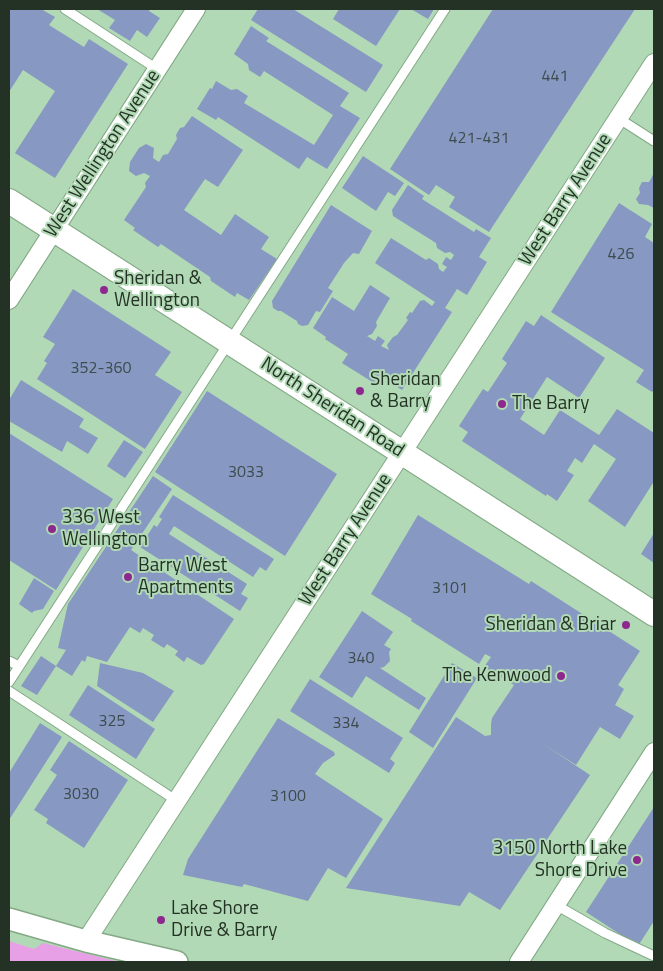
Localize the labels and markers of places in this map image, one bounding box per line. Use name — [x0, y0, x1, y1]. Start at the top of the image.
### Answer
place label: Sheridan & Wellington — [114, 268, 202, 312]
marker: Sheridan & Wellington — [98, 284, 110, 296]
place label: Sheridan & Barry — [370, 369, 441, 413]
marker: Sheridan & Barry — [354, 385, 366, 397]
place label: The Barry — [512, 393, 590, 415]
marker: The Barry — [496, 398, 508, 410]
place label: 336 West Wellington — [62, 507, 148, 551]
marker: 336 West Wellington — [46, 523, 58, 535]
place label: Barry West Apartments — [138, 555, 233, 599]
marker: Barry West Apartments — [122, 571, 134, 583]
place label: Sheridan & Briar — [485, 614, 616, 636]
marker: Sheridan & Briar — [620, 619, 632, 631]
place label: The Kenwood — [442, 665, 551, 687]
marker: The Kenwood — [555, 670, 567, 682]
place label: 3150 North Lake Shore Drive — [493, 838, 627, 882]
marker: 3150 North Lake Shore Drive — [631, 854, 643, 866]
place label: Lake Shore Drive & Barry — [171, 898, 278, 942]
marker: Lake Shore Drive & Barry — [155, 914, 167, 926]

